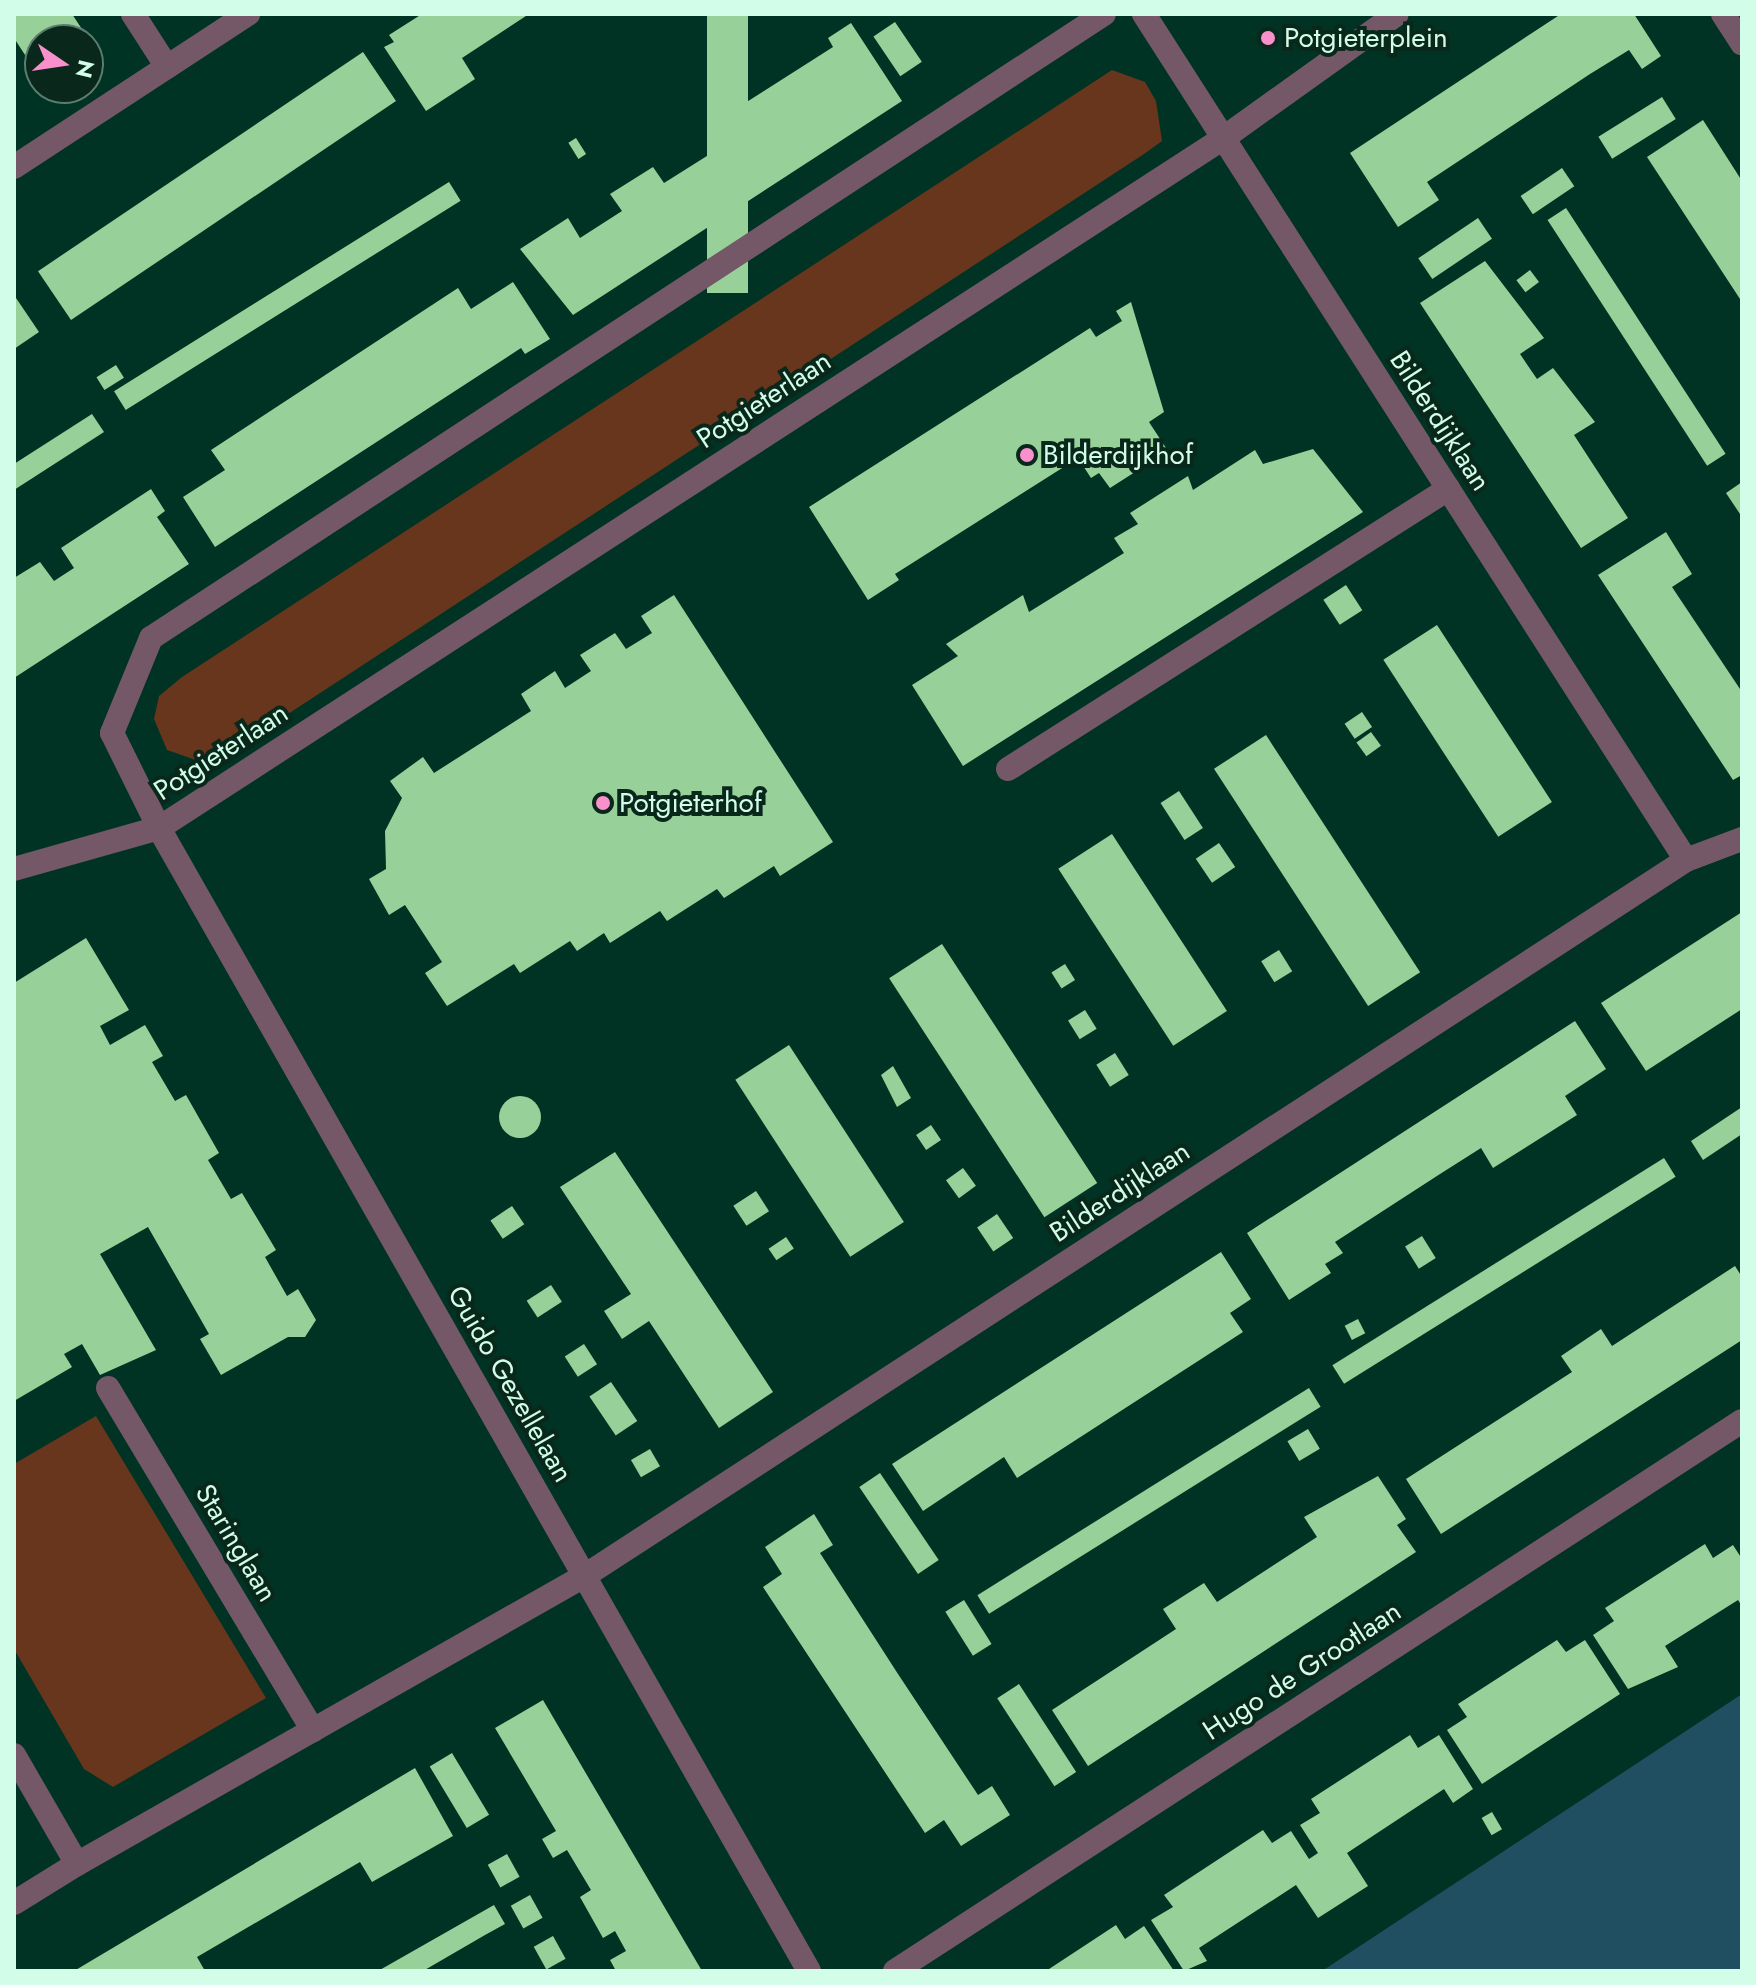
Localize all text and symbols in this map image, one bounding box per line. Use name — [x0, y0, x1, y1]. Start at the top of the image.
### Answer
place label: Potgieterplein — [1284, 21, 1448, 55]
north arrow — [24, 24, 104, 104]
marker: Potgieterplein — [1259, 29, 1277, 47]
text: N — [68, 57, 103, 81]
street label: Potgieterlaan — [691, 344, 837, 456]
street label: Bilderdijklaan — [1382, 345, 1498, 497]
place label: Bilderdijkhof — [1043, 438, 1193, 472]
marker: Bilderdijkhof — [1018, 446, 1036, 464]
street label: Potgieterlaan — [148, 696, 294, 808]
place label: Potgieterhof — [619, 786, 762, 820]
marker: Potgieterhof — [594, 794, 612, 812]
street label: Bilderdijklaan — [1044, 1134, 1196, 1250]
street label: Guido Gezellelaan — [440, 1280, 580, 1488]
street label: Staringlaan — [188, 1478, 284, 1608]
street label: Hugo de Grootlaan — [1197, 1594, 1407, 1748]

